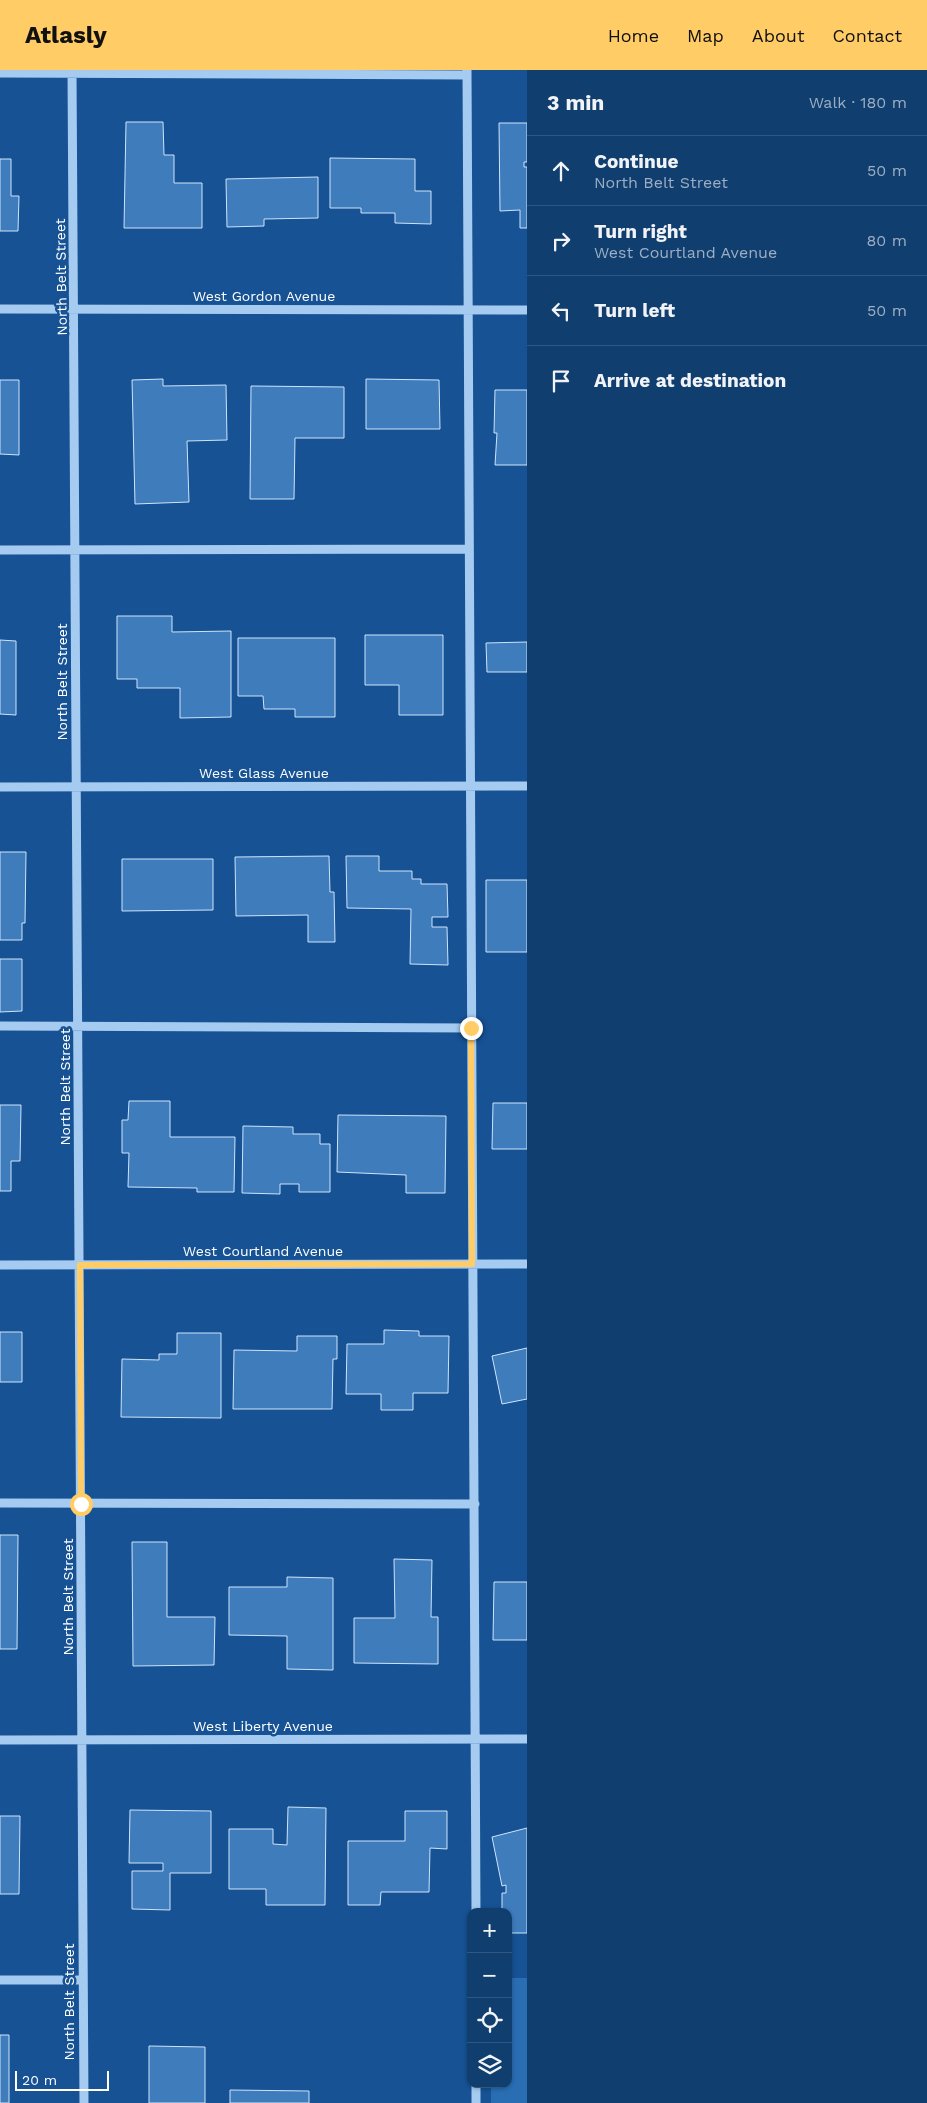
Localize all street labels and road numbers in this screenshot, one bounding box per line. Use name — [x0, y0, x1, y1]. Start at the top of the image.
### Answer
street label: North Belt Street — [52, 218, 70, 336]
street label: West Gordon Avenue — [193, 288, 335, 304]
street label: North Belt Street — [54, 623, 70, 741]
street label: West Glass Avenue — [199, 765, 329, 781]
street label: North Belt Street — [57, 1028, 73, 1146]
street label: West Courtland Avenue — [183, 1243, 343, 1259]
street label: North Belt Street — [60, 1538, 76, 1656]
street label: West Liberty Avenue — [193, 1718, 333, 1734]
street label: North Belt Street — [61, 1943, 77, 2061]

